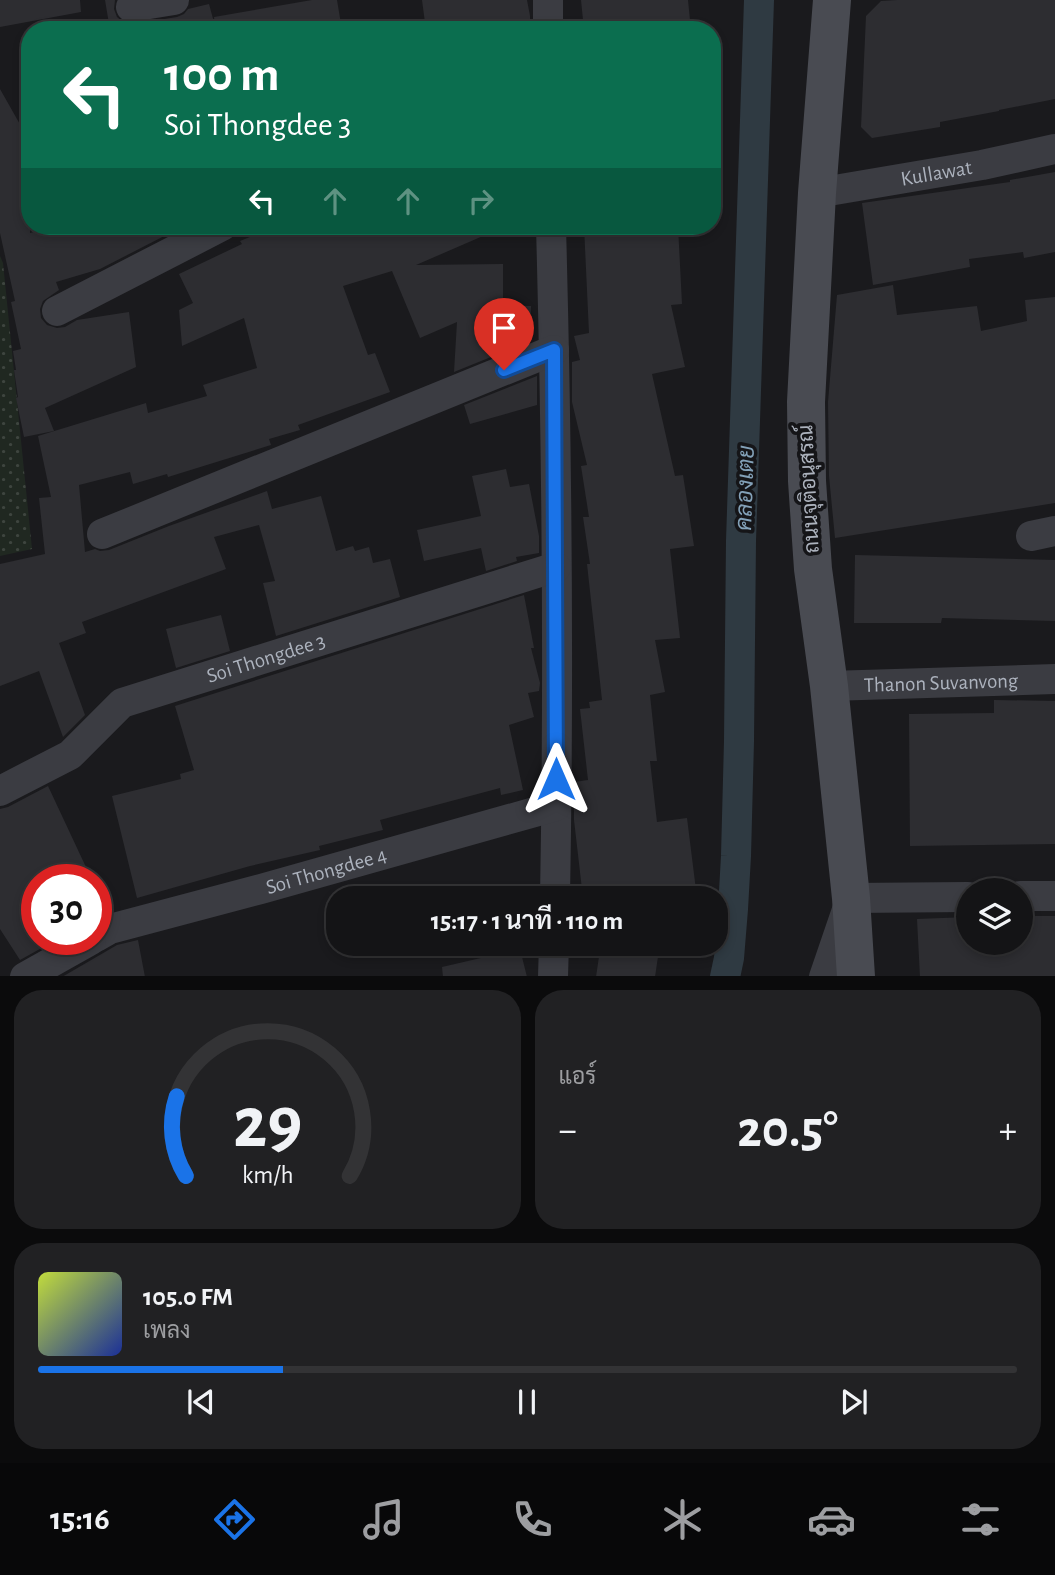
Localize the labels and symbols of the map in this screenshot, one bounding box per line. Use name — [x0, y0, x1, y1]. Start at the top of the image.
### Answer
street label: Kullawat — [899, 156, 974, 189]
pin — [474, 298, 534, 370]
street label: ถนนจุติอนุสรณ์ — [791, 424, 826, 554]
water label: คลองเตย — [733, 445, 759, 531]
street label: Soi Thongdee 3 — [204, 630, 328, 686]
street label: Thanon Suvanvong — [863, 670, 1019, 695]
position arrow — [519, 742, 593, 816]
street label: Soi Thongdee 4 — [263, 844, 389, 898]
speed limit sign: 30 — [21, 864, 112, 955]

